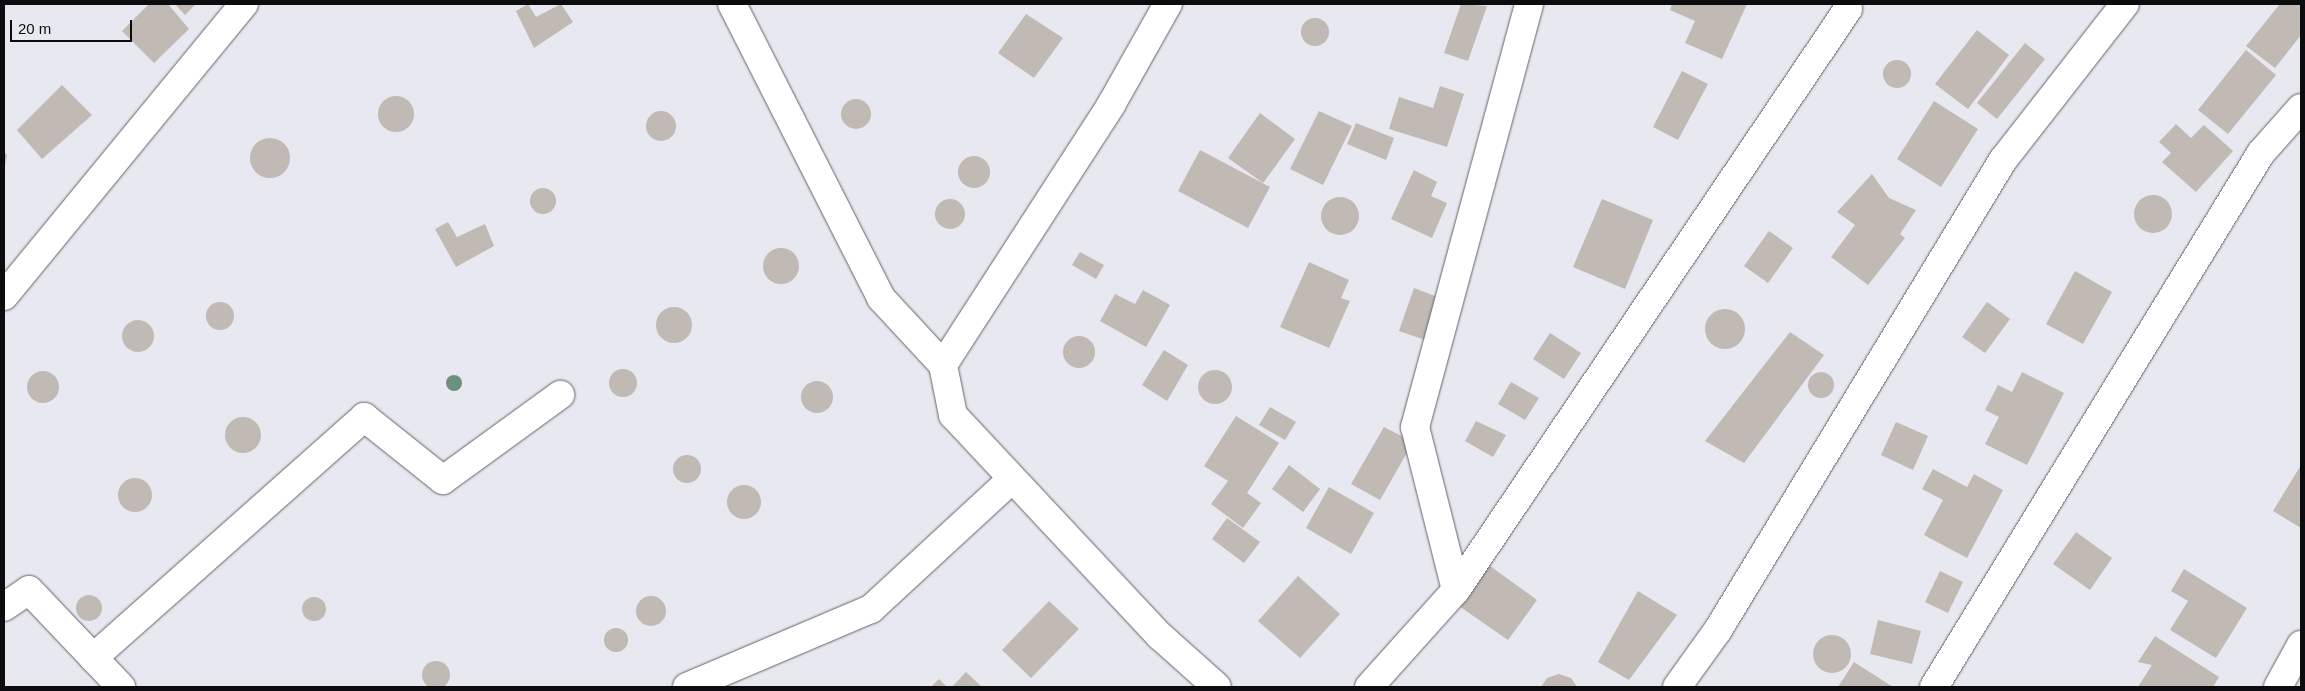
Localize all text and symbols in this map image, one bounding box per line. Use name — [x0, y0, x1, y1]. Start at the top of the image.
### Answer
scale bar — [12, 10, 135, 42]
text: 20 m — [18, 20, 51, 37]

